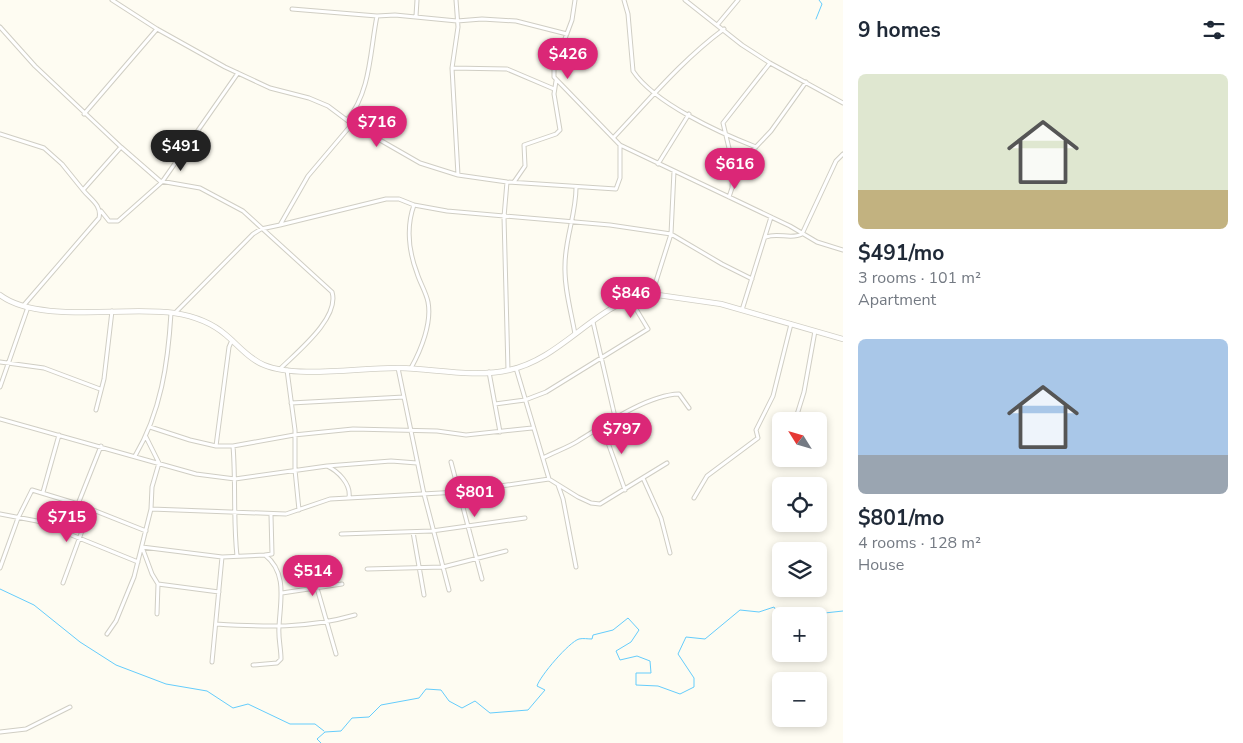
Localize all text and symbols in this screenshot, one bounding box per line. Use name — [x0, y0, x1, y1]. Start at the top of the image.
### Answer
text: 9 homes — [858, 16, 941, 44]
icon: filters — [1200, 16, 1228, 44]
pin: $426 — [538, 38, 598, 80]
text: $426 — [549, 43, 587, 65]
pin: $716 — [347, 106, 407, 148]
icon: home — [998, 107, 1088, 197]
text: $716 — [358, 111, 396, 133]
pin: $491 — [151, 130, 211, 172]
text: $491 — [162, 135, 200, 157]
pin: $616 — [705, 148, 765, 190]
text: $616 — [716, 153, 754, 175]
text: $491/mo — [858, 239, 944, 267]
text: 3 rooms · 101 m² — [858, 267, 981, 289]
pin: $846 — [601, 276, 661, 319]
text: $846 — [612, 282, 650, 304]
text: Apartment — [858, 289, 936, 311]
icon: home — [998, 372, 1088, 462]
pin: $797 — [592, 412, 652, 455]
north arrow — [772, 412, 828, 468]
map controls — [772, 412, 827, 727]
text: $797 — [603, 418, 641, 440]
pin: $801 — [445, 476, 505, 518]
button: locate — [772, 477, 827, 532]
text: $801 — [456, 481, 494, 503]
pin: $715 — [37, 500, 97, 543]
text: $801/mo — [858, 504, 944, 532]
text: $715 — [48, 506, 86, 528]
text: 4 rooms · 128 m² — [858, 532, 981, 554]
button: layers — [772, 542, 827, 597]
pin: $514 — [283, 554, 343, 597]
text: House — [858, 554, 904, 576]
text: $514 — [294, 560, 332, 582]
button: + — [772, 607, 827, 662]
button: − — [772, 672, 827, 727]

